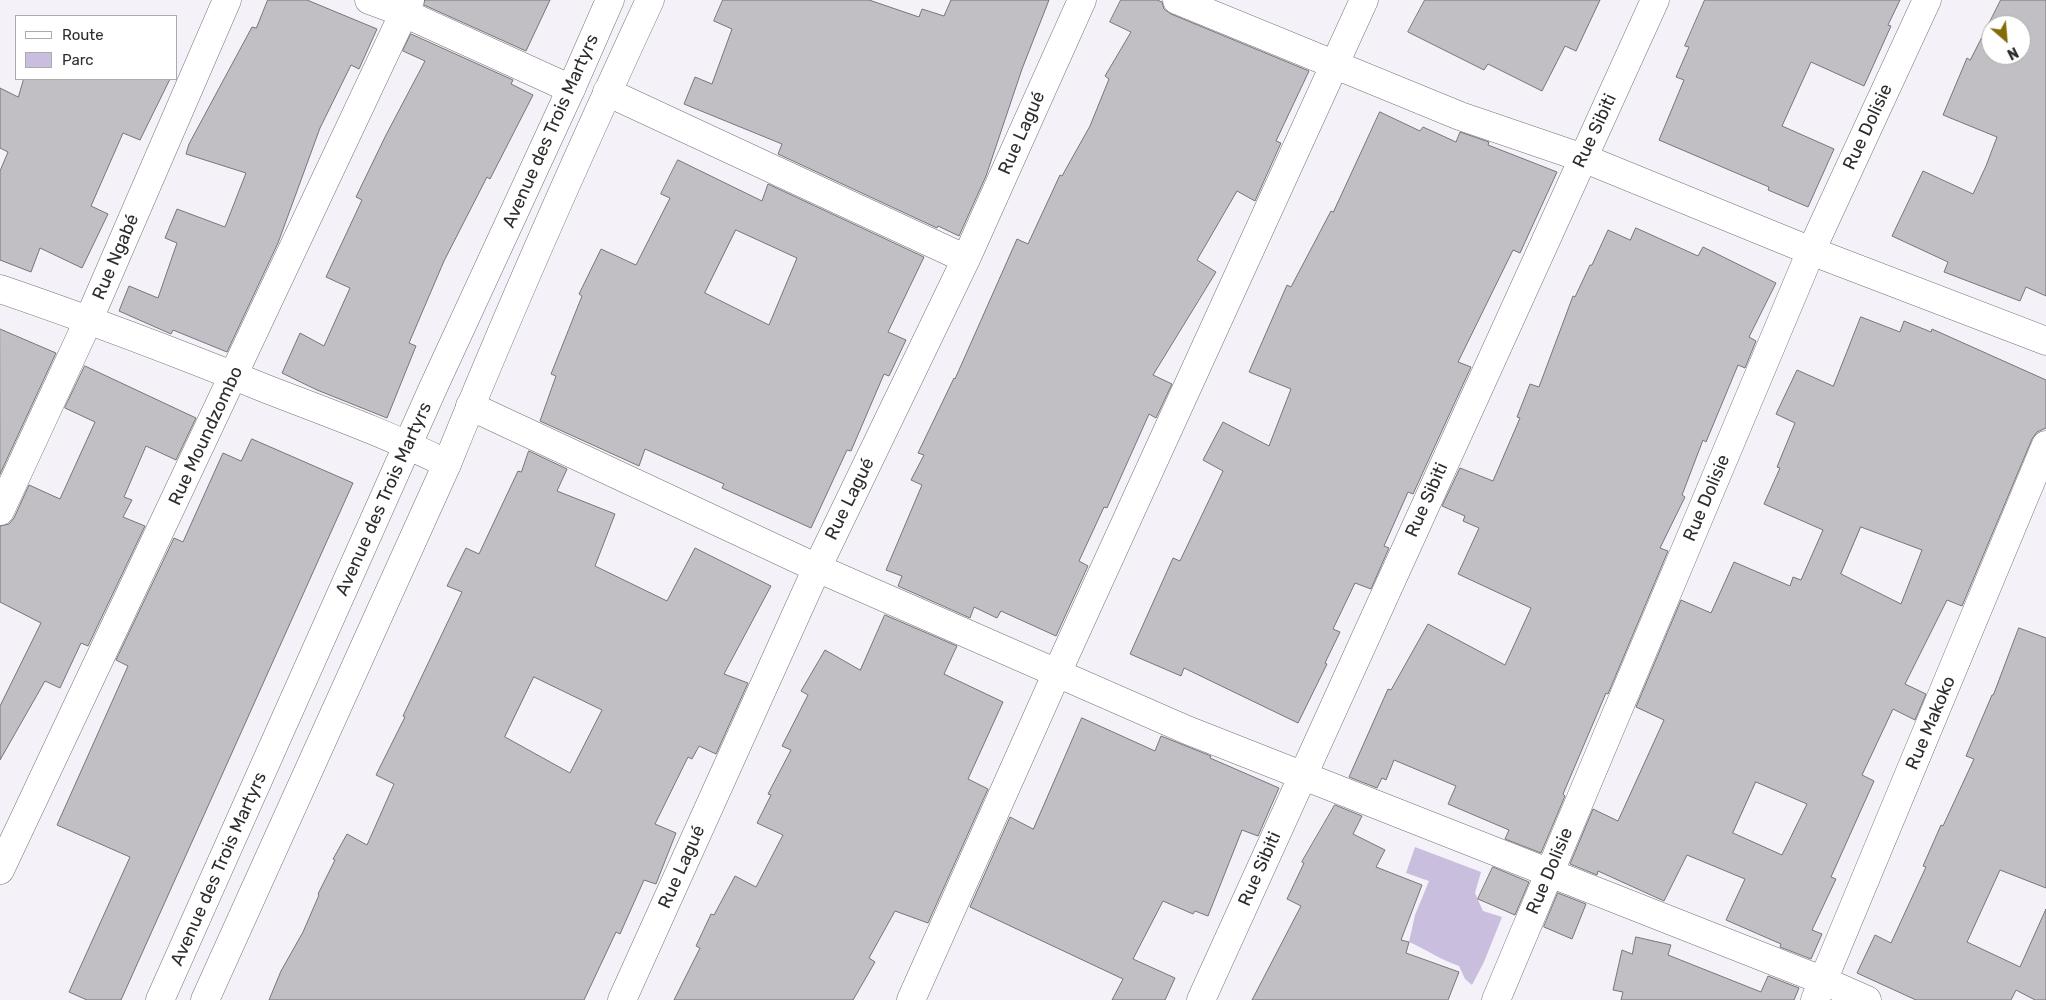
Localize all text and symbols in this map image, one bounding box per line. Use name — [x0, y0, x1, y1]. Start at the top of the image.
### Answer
legend — [15, 15, 178, 80]
north arrow — [1981, 15, 2031, 65]
text: Route — [62, 26, 104, 44]
street label: Avenue des Trois Martyrs — [498, 31, 604, 231]
text: N — [2004, 43, 2021, 63]
text: Parc — [62, 51, 94, 69]
street label: Rue Dolisie — [1839, 81, 1897, 173]
street label: Rue Lagué — [994, 88, 1050, 178]
street label: Rue Sibiti — [1568, 91, 1622, 171]
street label: Rue Ngabé — [88, 211, 144, 303]
street label: Rue Moundzombo — [164, 363, 248, 509]
street label: Avenue des Trois Martyrs — [331, 399, 437, 599]
street label: Rue Dolisie — [1679, 451, 1735, 545]
street label: Rue Lagué — [821, 454, 879, 544]
street label: Rue Sibiti — [1401, 459, 1453, 541]
street label: Rue Makoko — [1902, 673, 1960, 773]
street label: Avenue des Trois Martyrs — [166, 769, 272, 969]
street label: Rue Lagué — [654, 822, 710, 912]
street label: Rue Dolisie — [1522, 824, 1578, 918]
street label: Rue Sibiti — [1234, 828, 1286, 910]

